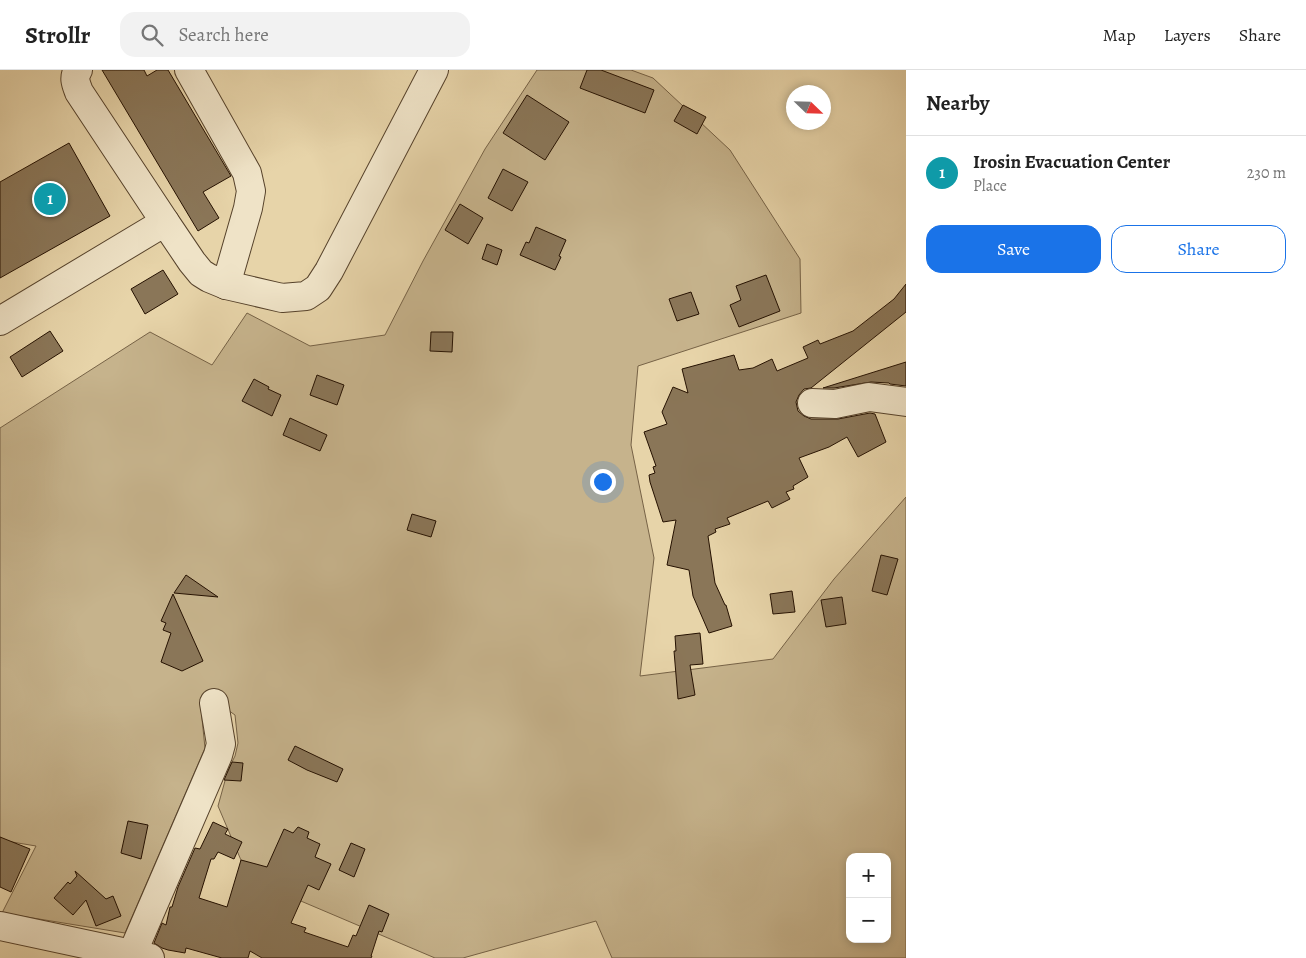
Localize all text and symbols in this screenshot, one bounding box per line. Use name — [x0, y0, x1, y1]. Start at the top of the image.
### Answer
search box — [120, 12, 470, 57]
text: Strollr — [25, 19, 90, 51]
icon: search — [138, 21, 166, 49]
text: Search here — [178, 22, 269, 48]
text: Map — [1103, 23, 1136, 47]
text: Layers — [1164, 23, 1211, 47]
text: Share — [1239, 23, 1281, 47]
north arrow — [786, 85, 831, 130]
text: Nearby — [926, 89, 989, 117]
text: Irosin Evacuation Center — [973, 149, 1170, 175]
text: 1 — [939, 162, 945, 184]
text: 230 m — [1247, 162, 1286, 184]
text: Place — [973, 175, 1007, 197]
pin: 1 — [34, 180, 66, 218]
button: Save — [926, 225, 1101, 273]
button: Share — [1111, 225, 1286, 273]
your location — [590, 469, 616, 495]
map controls — [846, 853, 891, 943]
button: + — [846, 853, 891, 898]
button: − — [846, 898, 891, 943]

